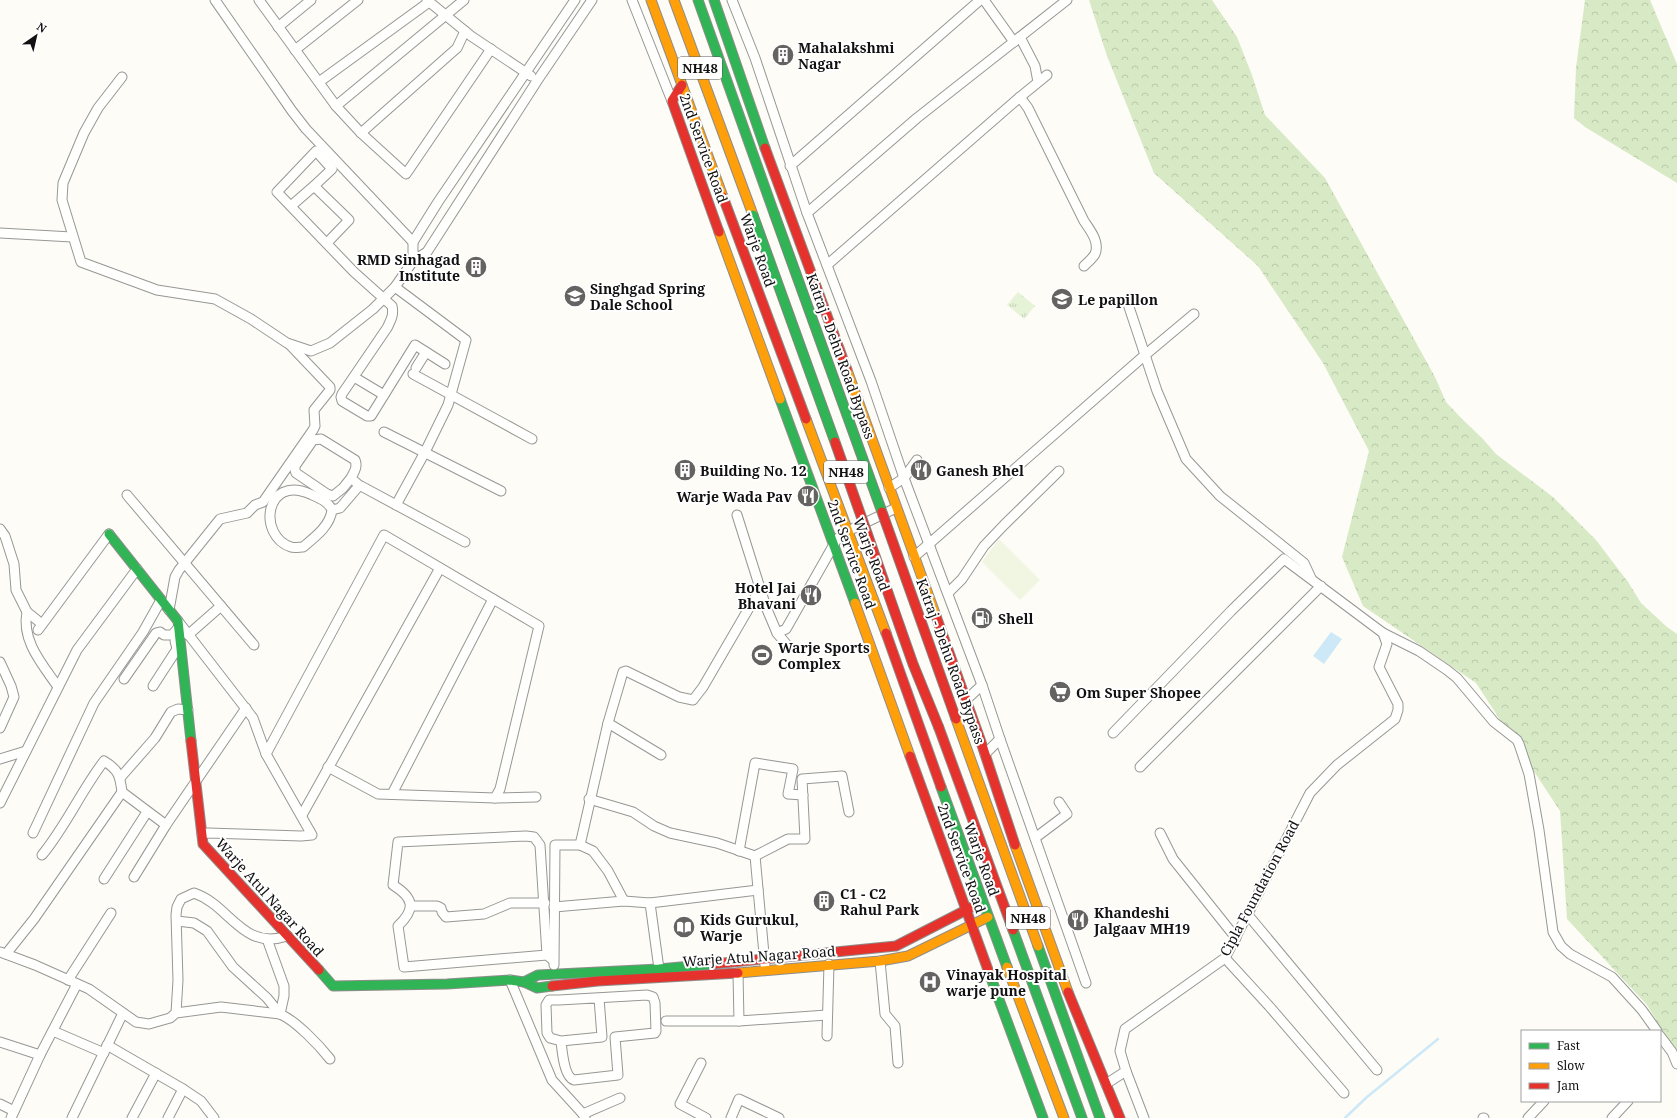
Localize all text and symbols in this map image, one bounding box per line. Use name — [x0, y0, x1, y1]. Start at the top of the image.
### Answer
north arrow — [16, 16, 56, 56]
text: N — [34, 19, 50, 36]
place label: Mahalakshmi Nagar — [798, 38, 895, 73]
building icon: Mahalakshmi Nagar — [770, 42, 796, 68]
road number: NH48 — [678, 57, 722, 79]
street label: 2nd Service Road — [675, 91, 733, 206]
street label: Warje Road — [736, 210, 780, 290]
place label: RMD Sinhagad Institute — [357, 250, 460, 285]
building icon: RMD Sinhagad Institute — [463, 254, 489, 280]
street label: Katraj - Dehu Road Bypass — [802, 271, 880, 441]
place label: Singhgad Spring Dale School — [590, 279, 705, 314]
school or university icon: Singhgad Spring Dale School — [562, 283, 588, 309]
school or university icon: Le papillon — [1049, 286, 1075, 312]
place label: Le papillon — [1078, 290, 1158, 309]
building icon: Building No. 12 — [672, 457, 698, 483]
restaurant icon: Ganesh Bhel — [908, 457, 934, 483]
place label: Building No. 12 — [700, 461, 807, 480]
road number: NH48 — [824, 461, 868, 483]
place label: Ganesh Bhel — [936, 461, 1024, 480]
restaurant icon: Warje Wada Pav — [795, 483, 821, 509]
place label: Warje Wada Pav — [676, 487, 793, 506]
street label: 2nd Service Road — [823, 497, 881, 612]
street label: Warje Road — [849, 515, 895, 594]
street label: Katraj - Dehu Road Bypass — [912, 576, 990, 746]
place label: Hotel Jai Bhavani — [735, 578, 796, 613]
restaurant icon: Hotel Jai Bhavani — [798, 582, 824, 608]
fuel station icon: Shell — [969, 605, 995, 631]
place label: Shell — [998, 609, 1033, 628]
place label: Warje Sports Complex — [778, 638, 870, 673]
sports icon: Warje Sports Complex — [749, 642, 775, 668]
supermarket icon: Om Super Shopee — [1047, 679, 1073, 705]
place label: Om Super Shopee — [1076, 683, 1201, 702]
street label: 2nd Service Road — [933, 801, 991, 916]
street label: Cipla Foundation Road — [1215, 816, 1303, 959]
street label: Warje Road — [960, 819, 1004, 899]
street label: Warje Atul Nagar Road — [212, 834, 329, 961]
place label: C1 - C2 Rahul Park — [840, 884, 919, 919]
building icon: C1 - C2 Rahul Park — [811, 888, 837, 914]
place label: Khandeshi Jalgaav MH19 — [1093, 903, 1190, 938]
road number: NH48 — [1006, 907, 1050, 929]
restaurant icon: Khandeshi Jalgaav MH19 — [1065, 907, 1091, 933]
place label: Kids Gurukul, Warje — [700, 910, 799, 945]
library icon: Kids Gurukul, Warje — [671, 914, 697, 940]
street label: Warje Atul Nagar Road — [682, 941, 836, 971]
place label: Vinayak Hospital warje pune — [945, 965, 1067, 1000]
hospital icon: Vinayak Hospital warje pune — [917, 969, 943, 995]
legend — [1521, 1030, 1661, 1102]
text: Fast — [1557, 1037, 1580, 1054]
text: Slow — [1557, 1057, 1585, 1074]
text: Jam — [1556, 1077, 1579, 1094]

